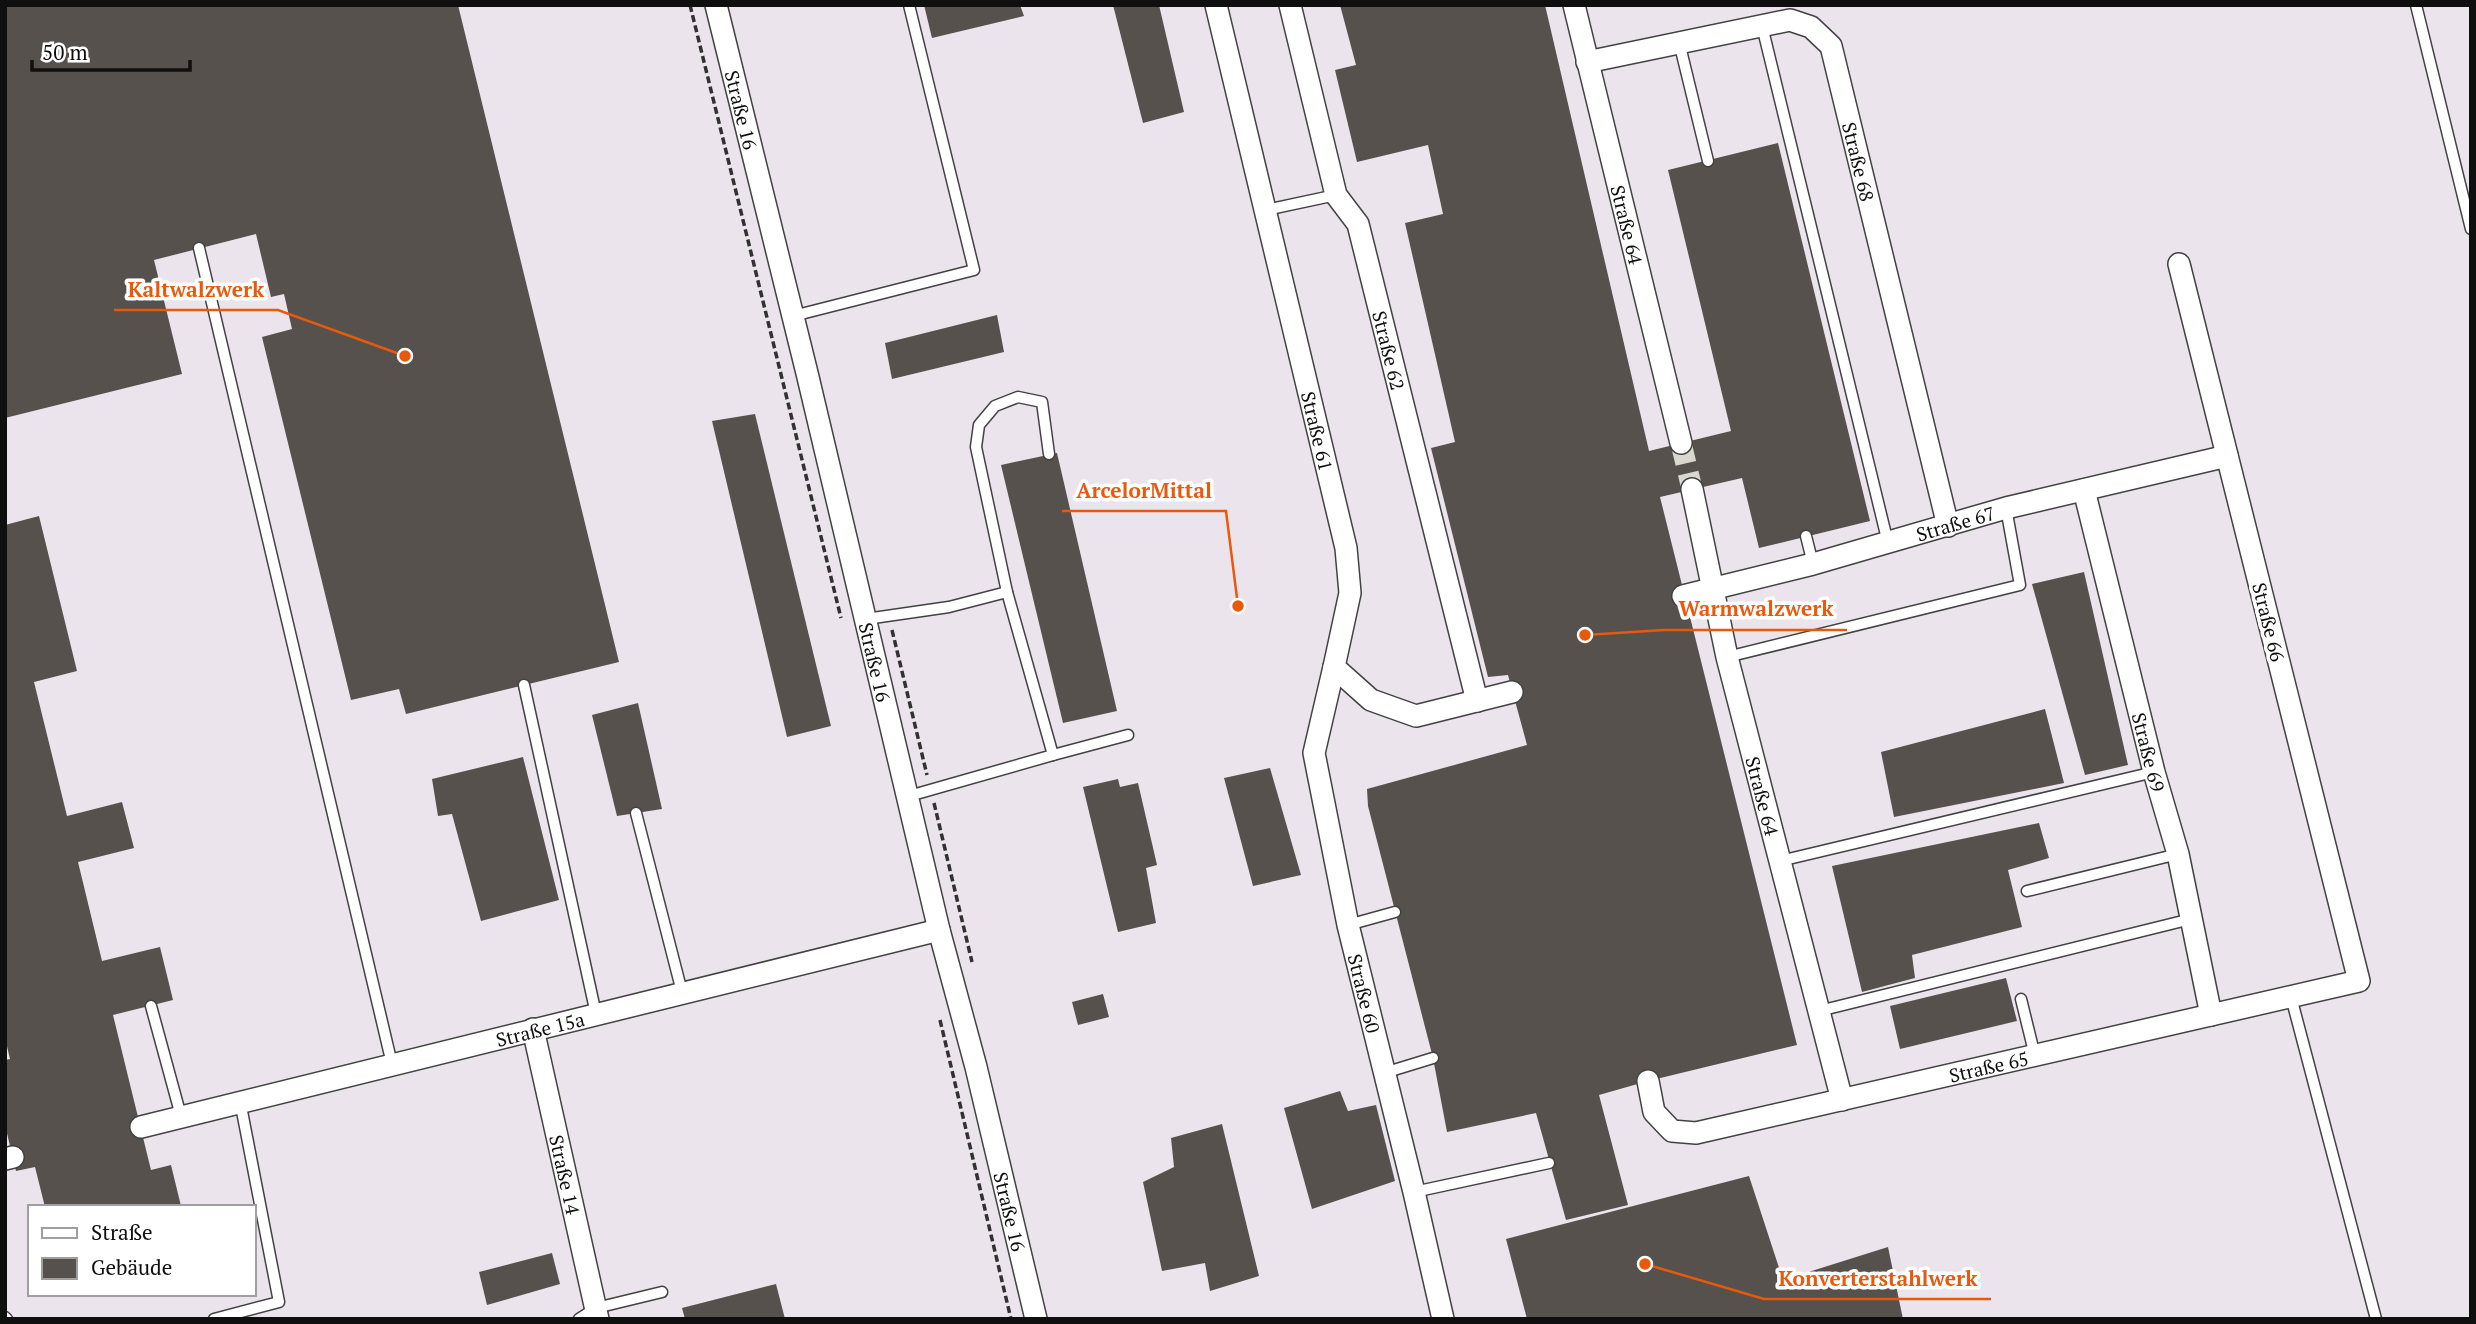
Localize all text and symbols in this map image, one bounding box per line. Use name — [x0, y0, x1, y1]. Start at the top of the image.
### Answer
scale bar — [32, 28, 189, 72]
text: 50 m — [42, 38, 88, 66]
street label: Straße 16 — [720, 68, 764, 152]
street label: Straße 68 — [1837, 119, 1881, 204]
street label: Straße 64 — [1606, 182, 1650, 268]
callout: Kaltwalzwerk — [114, 268, 278, 310]
text: Kaltwalzwerk — [128, 275, 265, 303]
street label: Straße 62 — [1368, 308, 1411, 392]
street label: Straße 61 — [1296, 389, 1340, 473]
callout: ArcelorMittal — [1062, 469, 1226, 511]
text: ArcelorMittal — [1076, 476, 1212, 504]
street label: Straße 67 — [1913, 499, 1998, 546]
street label: Straße 66 — [2247, 580, 2291, 664]
callout: Warmwalzwerk — [1664, 588, 1847, 630]
text: Warmwalzwerk — [1678, 594, 1834, 622]
street label: Straße 16 — [854, 620, 897, 704]
street label: Straße 69 — [2127, 710, 2172, 795]
street label: Straße 64 — [1741, 754, 1785, 839]
street label: Straße 60 — [1343, 951, 1387, 1036]
street label: Straße 15a — [493, 1005, 587, 1051]
street label: Straße 65 — [1946, 1045, 2031, 1087]
street label: Straße 14 — [545, 1132, 587, 1217]
street label: Straße 16 — [989, 1169, 1032, 1254]
legend — [28, 1205, 256, 1296]
text: Straße — [91, 1218, 153, 1246]
text: Gebäude — [91, 1253, 172, 1281]
callout: Konverterstahlwerk — [1764, 1257, 1991, 1299]
text: Konverterstahlwerk — [1779, 1264, 1978, 1292]

